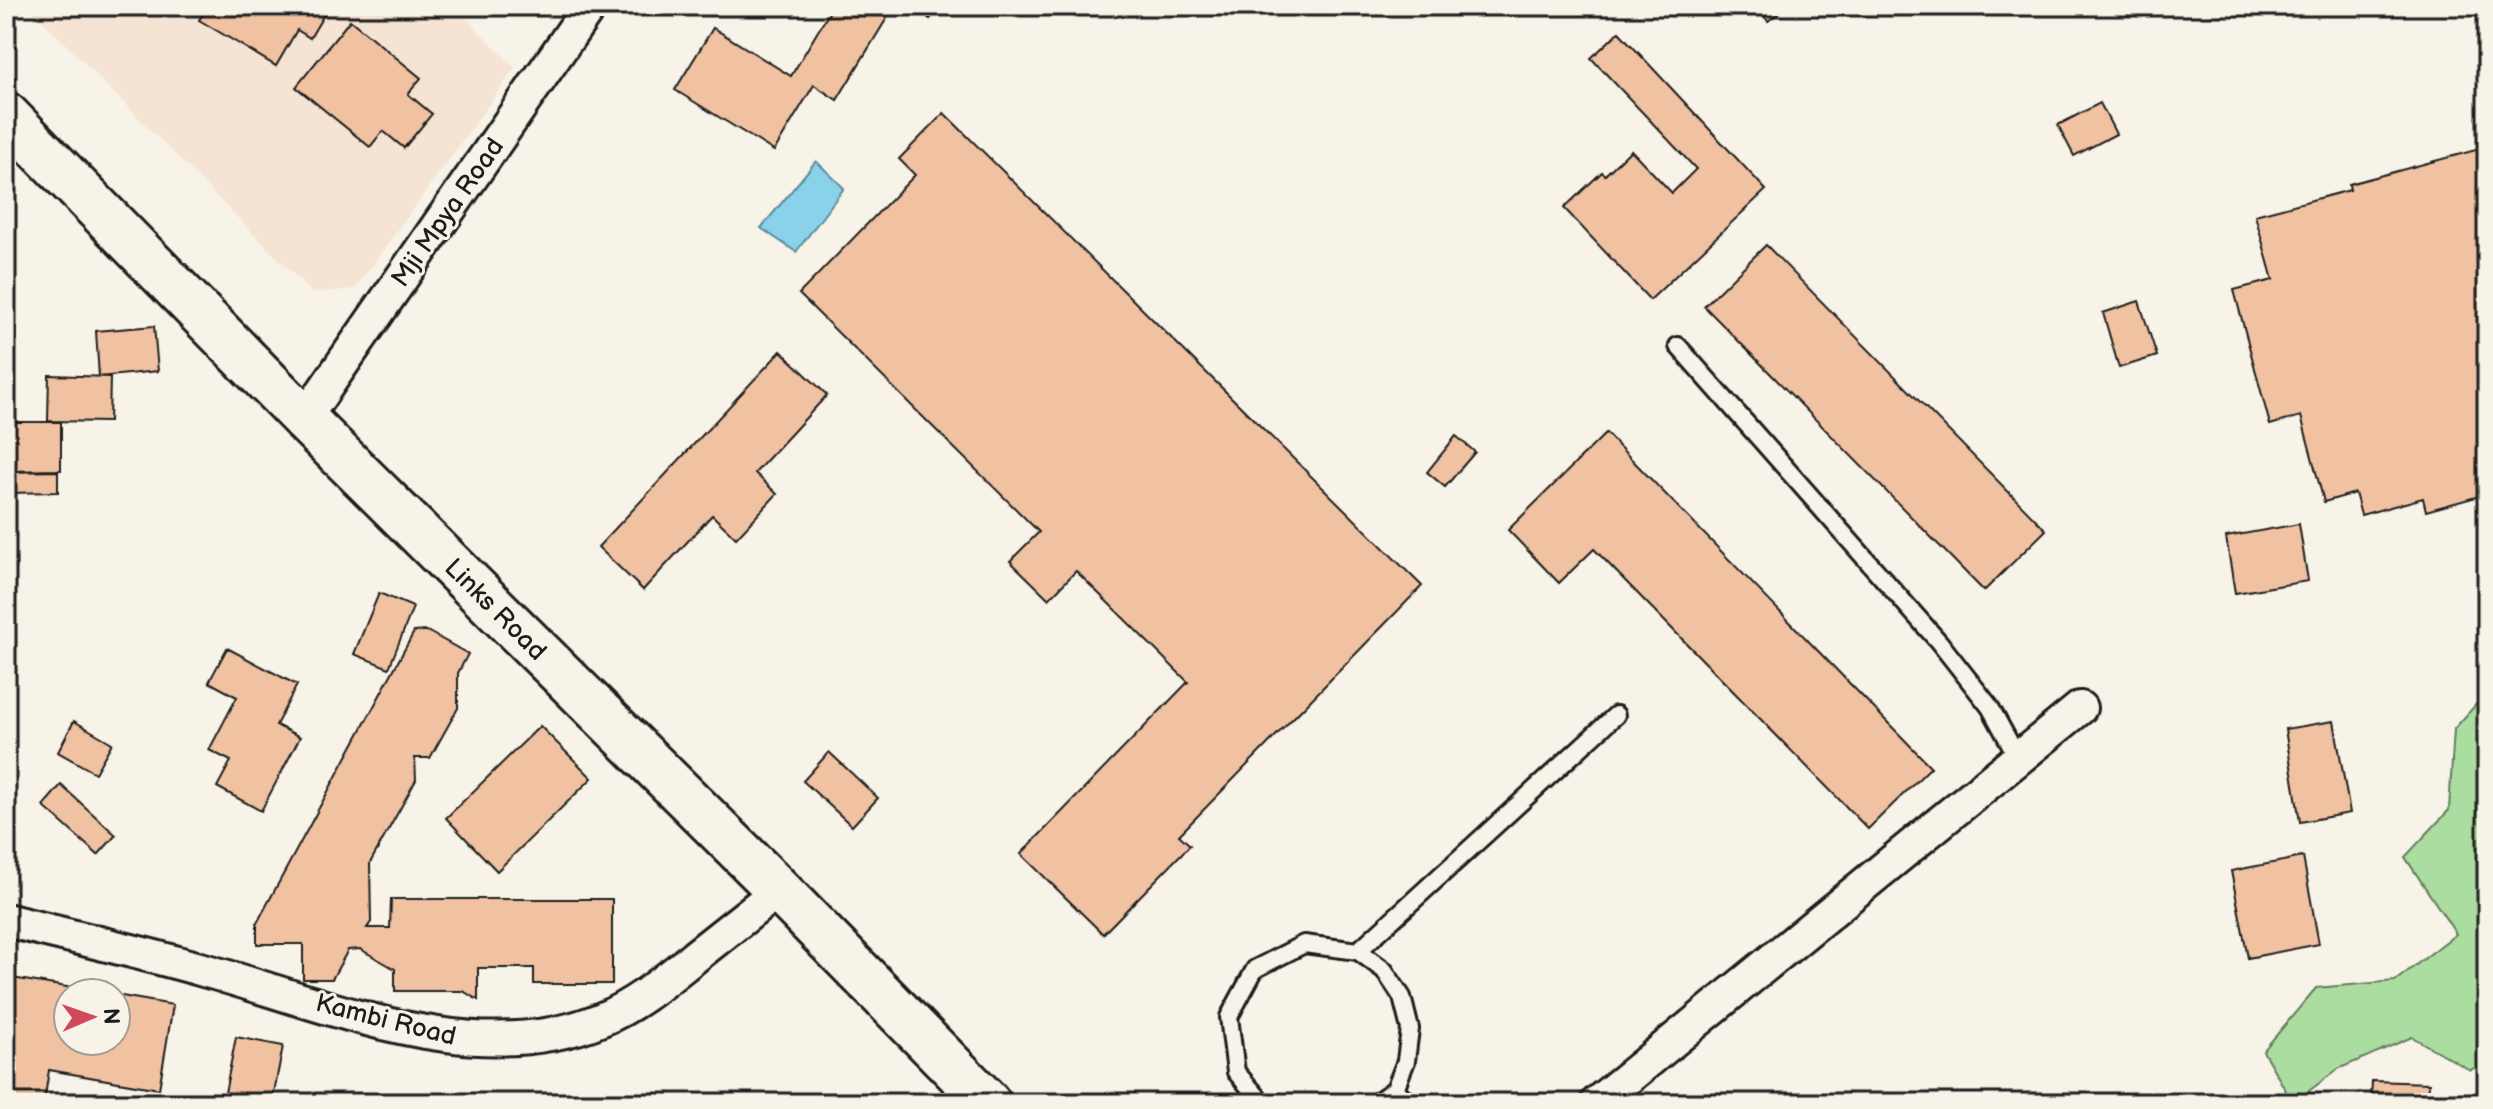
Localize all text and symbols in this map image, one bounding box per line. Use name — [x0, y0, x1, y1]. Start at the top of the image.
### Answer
street label: Mji Mpya Road — [385, 132, 511, 293]
street label: Links Road — [438, 553, 552, 667]
north arrow — [52, 977, 132, 1057]
street label: Kambi Road — [312, 988, 459, 1053]
text: N — [97, 1008, 124, 1025]

